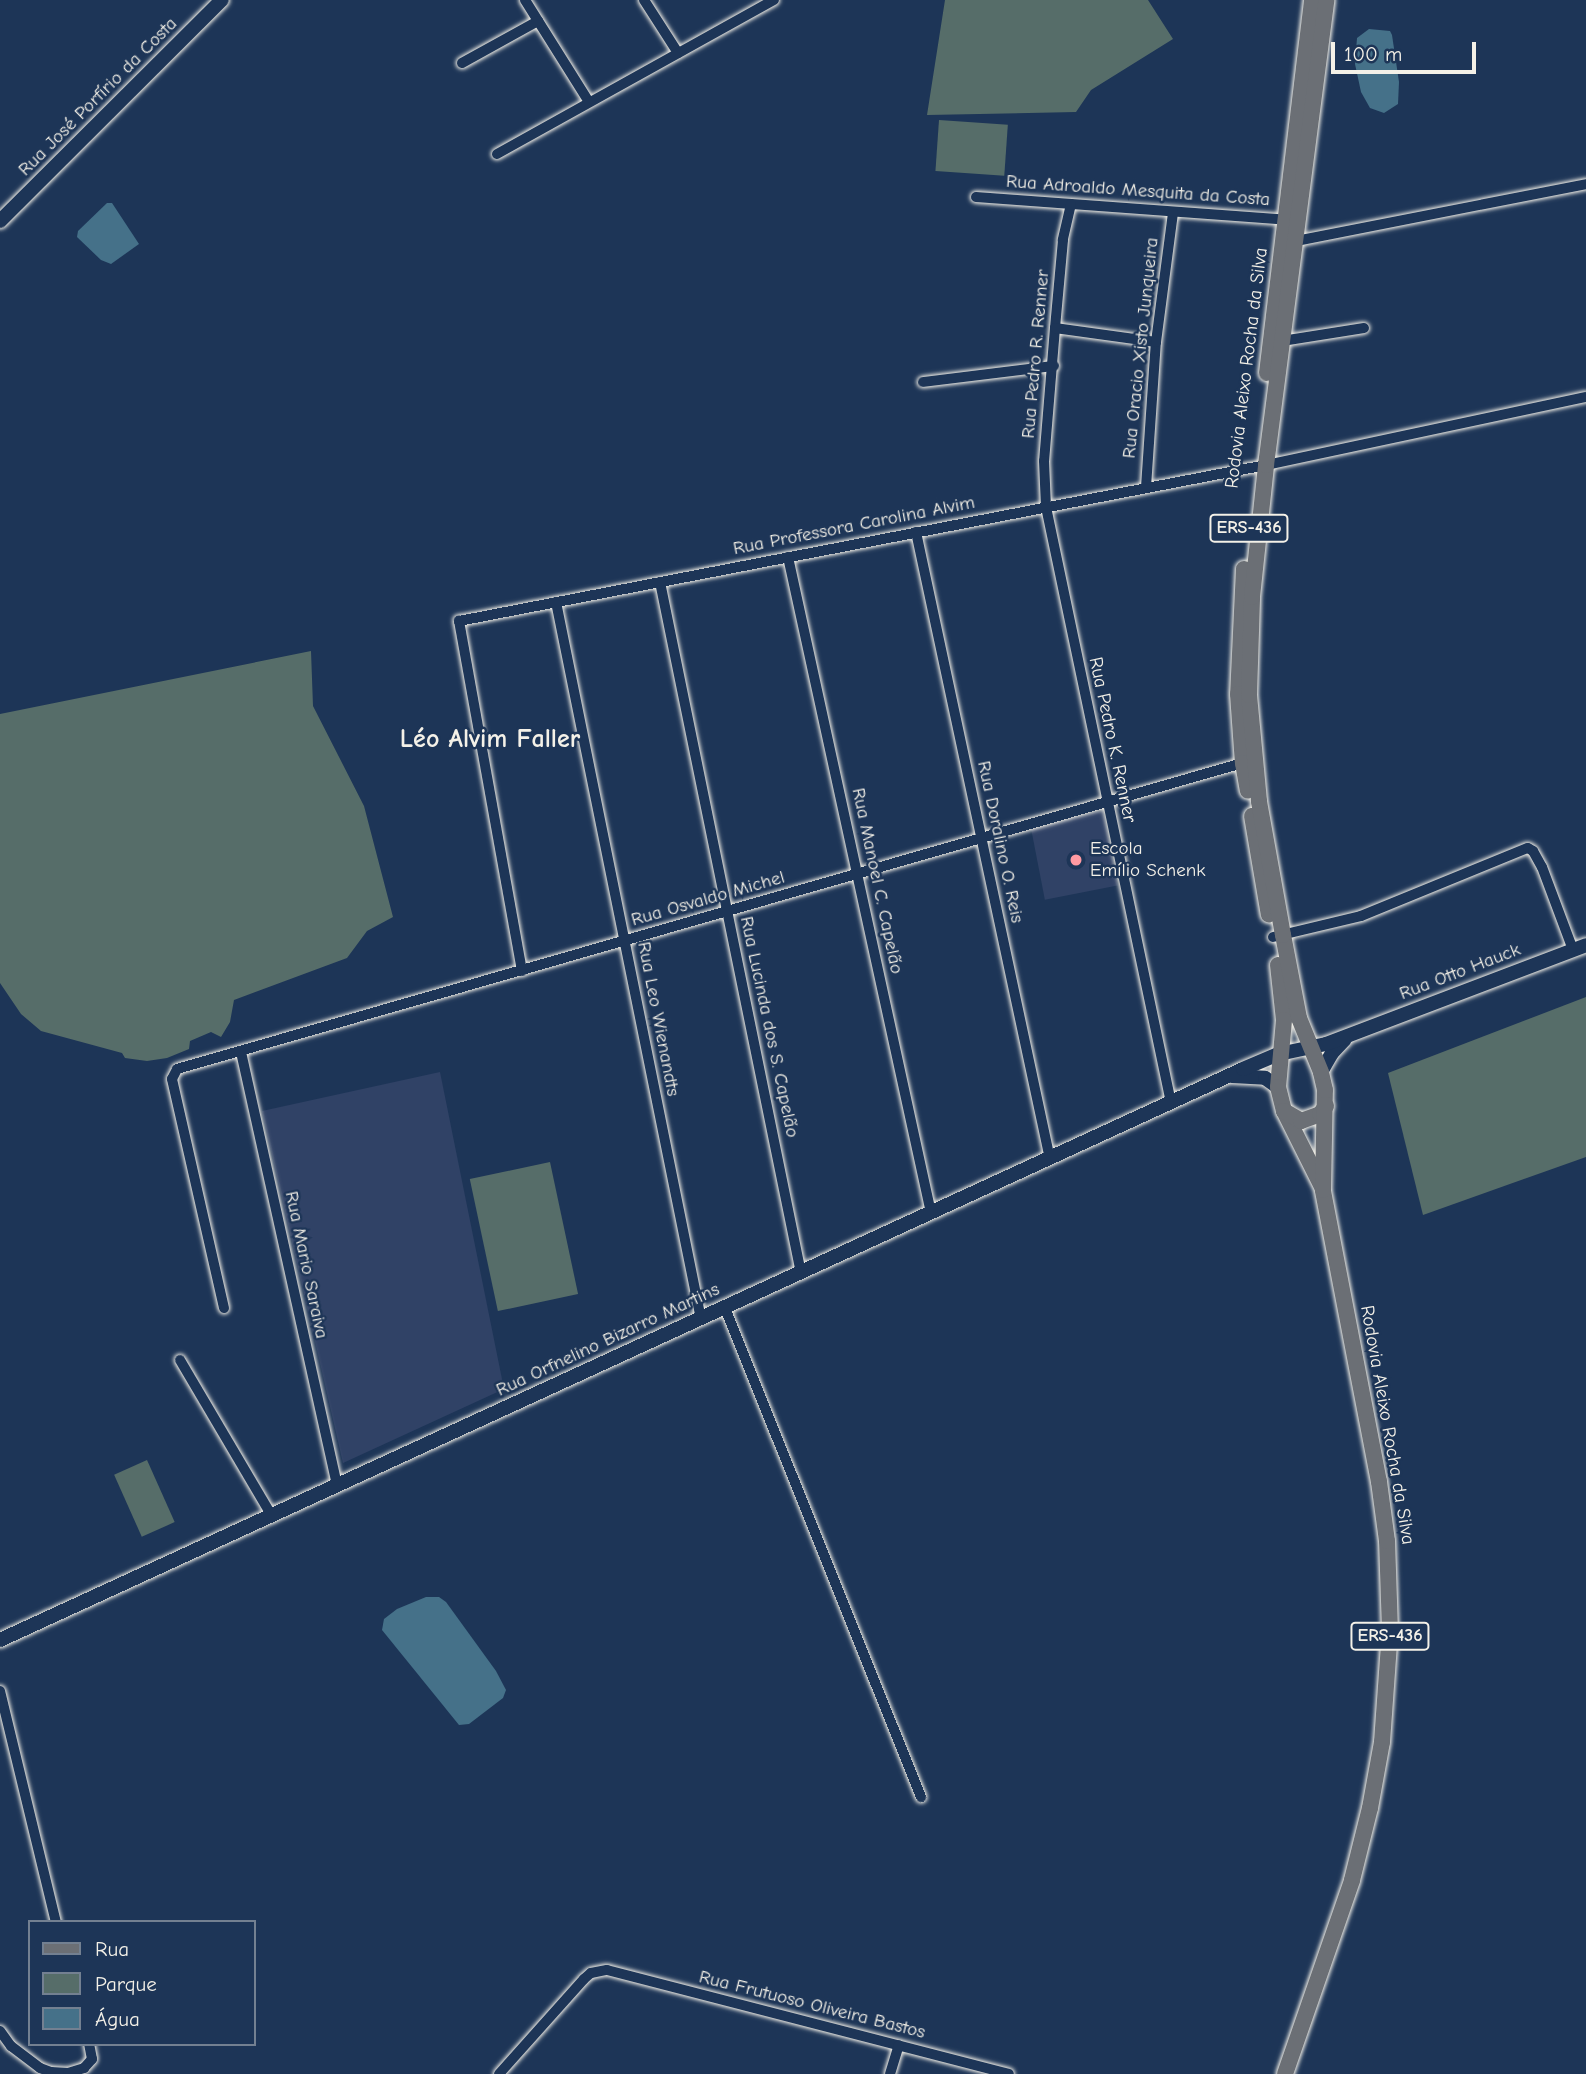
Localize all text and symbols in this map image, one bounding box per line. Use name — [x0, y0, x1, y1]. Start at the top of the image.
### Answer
street label: Rua José Porfírio da Costa — [14, 13, 182, 181]
scale bar — [1334, 28, 1479, 72]
text: 100 m — [1344, 42, 1402, 66]
street label: Rua Adroaldo Mesquita da Costa — [1005, 170, 1271, 212]
street label: Rua Oracio Xisto Junqueira — [1118, 236, 1164, 460]
street label: Rodovia Aleixo Rocha da Silva — [1221, 246, 1273, 490]
street label: Rua Pedro R. Renner — [1017, 269, 1055, 439]
street label: Rua Professora Carolina Alvim — [731, 491, 977, 561]
road number: ERS-436 — [1209, 514, 1289, 542]
street label: Rua Pedro K. Renner — [1083, 655, 1141, 825]
district label: Léo Alvim Faller — [400, 724, 580, 756]
street label: Rua Doralino O. Reis — [972, 759, 1028, 925]
street label: Rua Manoel C. Capelão — [846, 786, 908, 976]
place label: Escola Emílio Schenk — [1090, 838, 1205, 882]
marker: Escola Emílio Schenk — [1068, 852, 1084, 868]
street label: Rua Osvaldo Michel — [629, 866, 787, 932]
street label: Rua Lucinda dos S. Capelão — [734, 914, 804, 1140]
street label: Rua Otto Hauck — [1396, 938, 1524, 1006]
street label: Rua Leo Wienandts — [632, 940, 684, 1098]
street label: Rua Mario Saraiva — [279, 1189, 333, 1341]
street label: Rua Orfnelino Bizarro Martins — [493, 1278, 723, 1402]
street label: Rodovia Aleixo Rocha da Silva — [1355, 1304, 1419, 1546]
road number: ERS-436 — [1350, 1622, 1430, 1651]
legend — [28, 1920, 256, 2046]
text: Rua — [95, 1937, 129, 1961]
street label: Rua Frutuoso Oliveira Bastos — [697, 1966, 927, 2044]
text: Parque — [95, 1972, 157, 1996]
text: Água — [95, 2007, 140, 2031]

